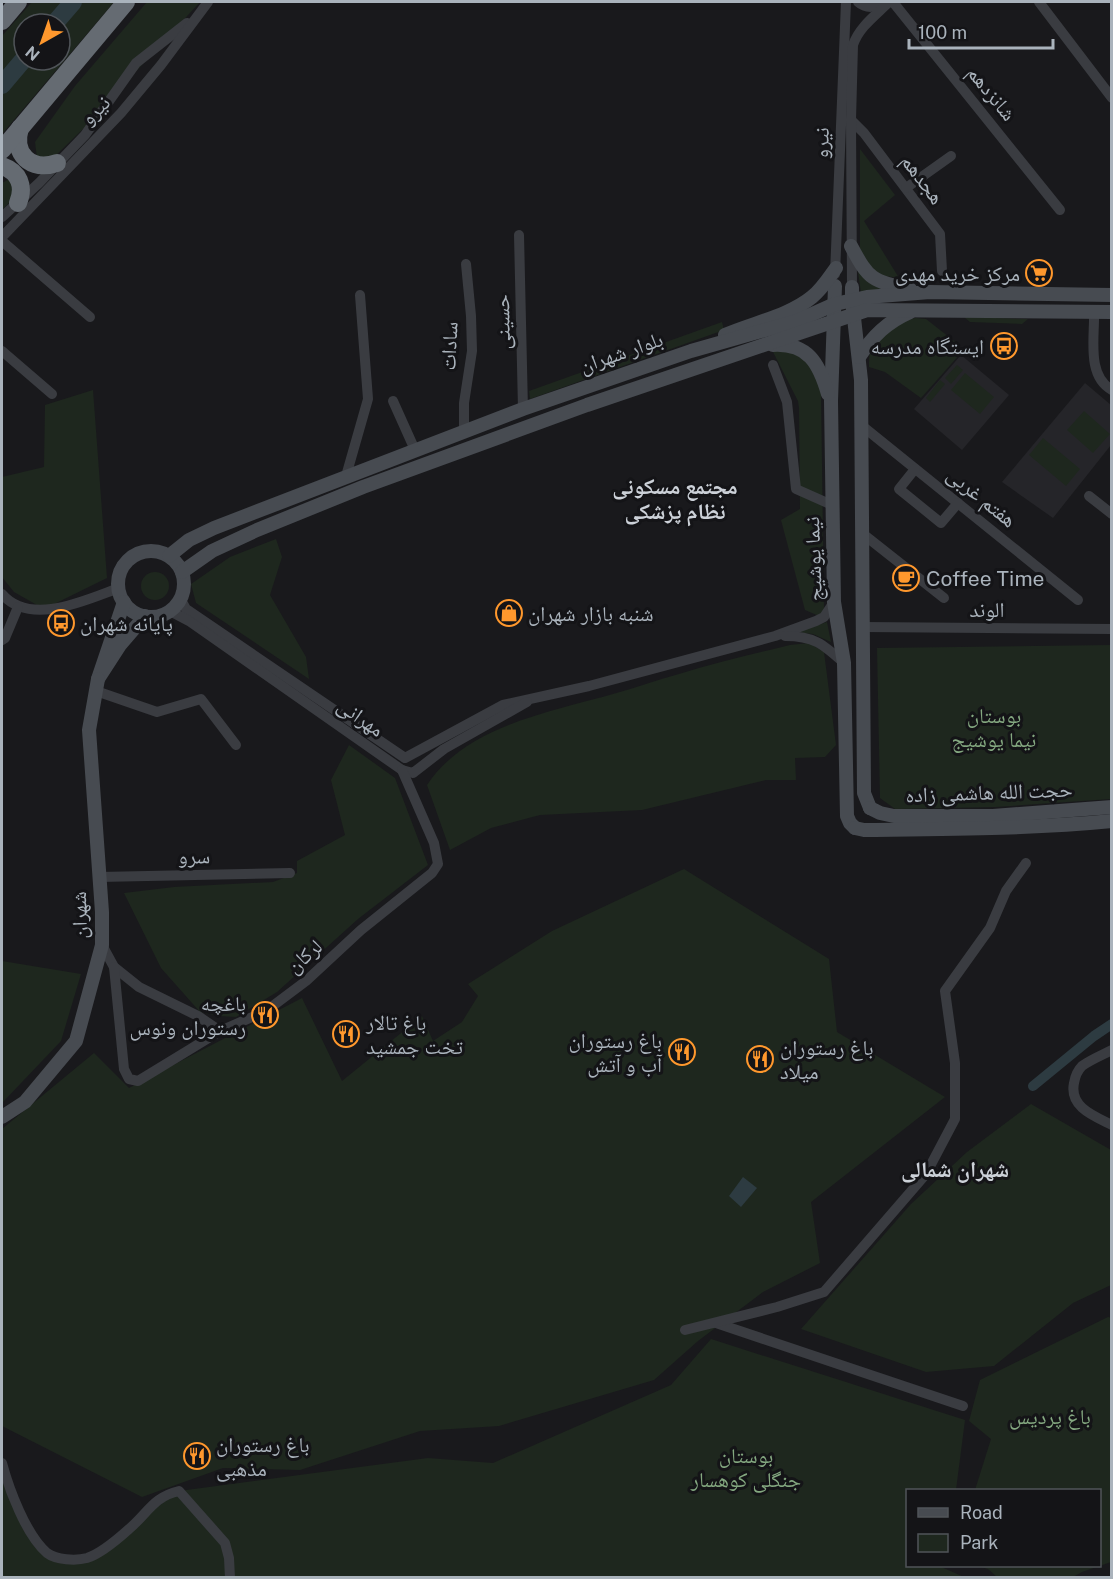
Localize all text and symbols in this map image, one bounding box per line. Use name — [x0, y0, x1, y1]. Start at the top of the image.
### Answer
north arrow — [12, 12, 72, 72]
scale bar — [909, 12, 1053, 50]
text: 100 m — [918, 22, 967, 43]
text: N — [22, 42, 44, 64]
street label: شانزدهم — [961, 60, 1022, 127]
street label: نیرو — [75, 90, 115, 130]
street label: نیرو — [808, 127, 834, 159]
street label: هجدهم — [894, 149, 950, 210]
supermarket icon: مرکز خرید مهدی — [1024, 258, 1054, 288]
place label: مرکز خرید مهدی — [895, 261, 1020, 286]
street label: حسینی — [489, 294, 516, 350]
street label: سادات — [435, 321, 463, 371]
street label: بلوار شهران — [576, 326, 666, 378]
bus stop icon: ایستگاه مدرسه — [989, 331, 1019, 361]
place label: ایستگاه مدرسه — [871, 334, 984, 359]
street label: هفتم غربی — [941, 462, 1022, 534]
district label: مجتمع مسکونی نظام پزشکی — [612, 473, 738, 527]
street label: نیما یوشیج — [799, 516, 828, 602]
cafe icon: Coffee Time — [891, 563, 921, 593]
place label: Coffee Time — [926, 566, 1044, 591]
street label: الوند — [969, 597, 1005, 622]
shop icon: شنبه بازار شهران — [494, 598, 524, 628]
place label: شنبه بازار شهران — [528, 601, 654, 626]
bus stop icon: پایانه شهران — [46, 608, 76, 638]
place label: پایانه شهران — [80, 611, 173, 636]
street label: مهرانی — [332, 692, 389, 743]
park label: بوستان نیما یوشیج — [952, 703, 1036, 753]
street label: حجت الله هاشمی زاده — [905, 777, 1073, 808]
street label: سرو — [178, 843, 210, 869]
street label: شهران — [66, 891, 92, 939]
street label: لرکان — [281, 934, 327, 978]
place label: باغچه رستوران ونوس — [129, 991, 246, 1041]
restaurant icon: باغچه رستوران ونوس — [250, 1000, 280, 1030]
place label: باغ تالار تخت جمشید — [365, 1010, 463, 1059]
restaurant icon: باغ تالار تخت جمشید — [331, 1019, 361, 1049]
place label: باغ رستوران آب و آتش — [568, 1028, 663, 1078]
place label: باغ رستوران میلاد — [780, 1035, 874, 1084]
restaurant icon: باغ رستوران آب و آتش — [667, 1037, 697, 1067]
restaurant icon: باغ رستوران میلاد — [745, 1044, 775, 1074]
district label: شهران شمالی — [901, 1156, 1009, 1183]
park label: باغ پردیس — [1009, 1404, 1091, 1430]
place label: باغ رستوران مذهبی — [216, 1432, 310, 1482]
restaurant icon: باغ رستوران مذهبی — [182, 1441, 212, 1471]
park label: بوستان جنگلی کوهسار — [690, 1443, 801, 1493]
legend — [906, 1489, 1101, 1567]
text: Road — [960, 1502, 1003, 1523]
text: Park — [960, 1532, 998, 1553]

